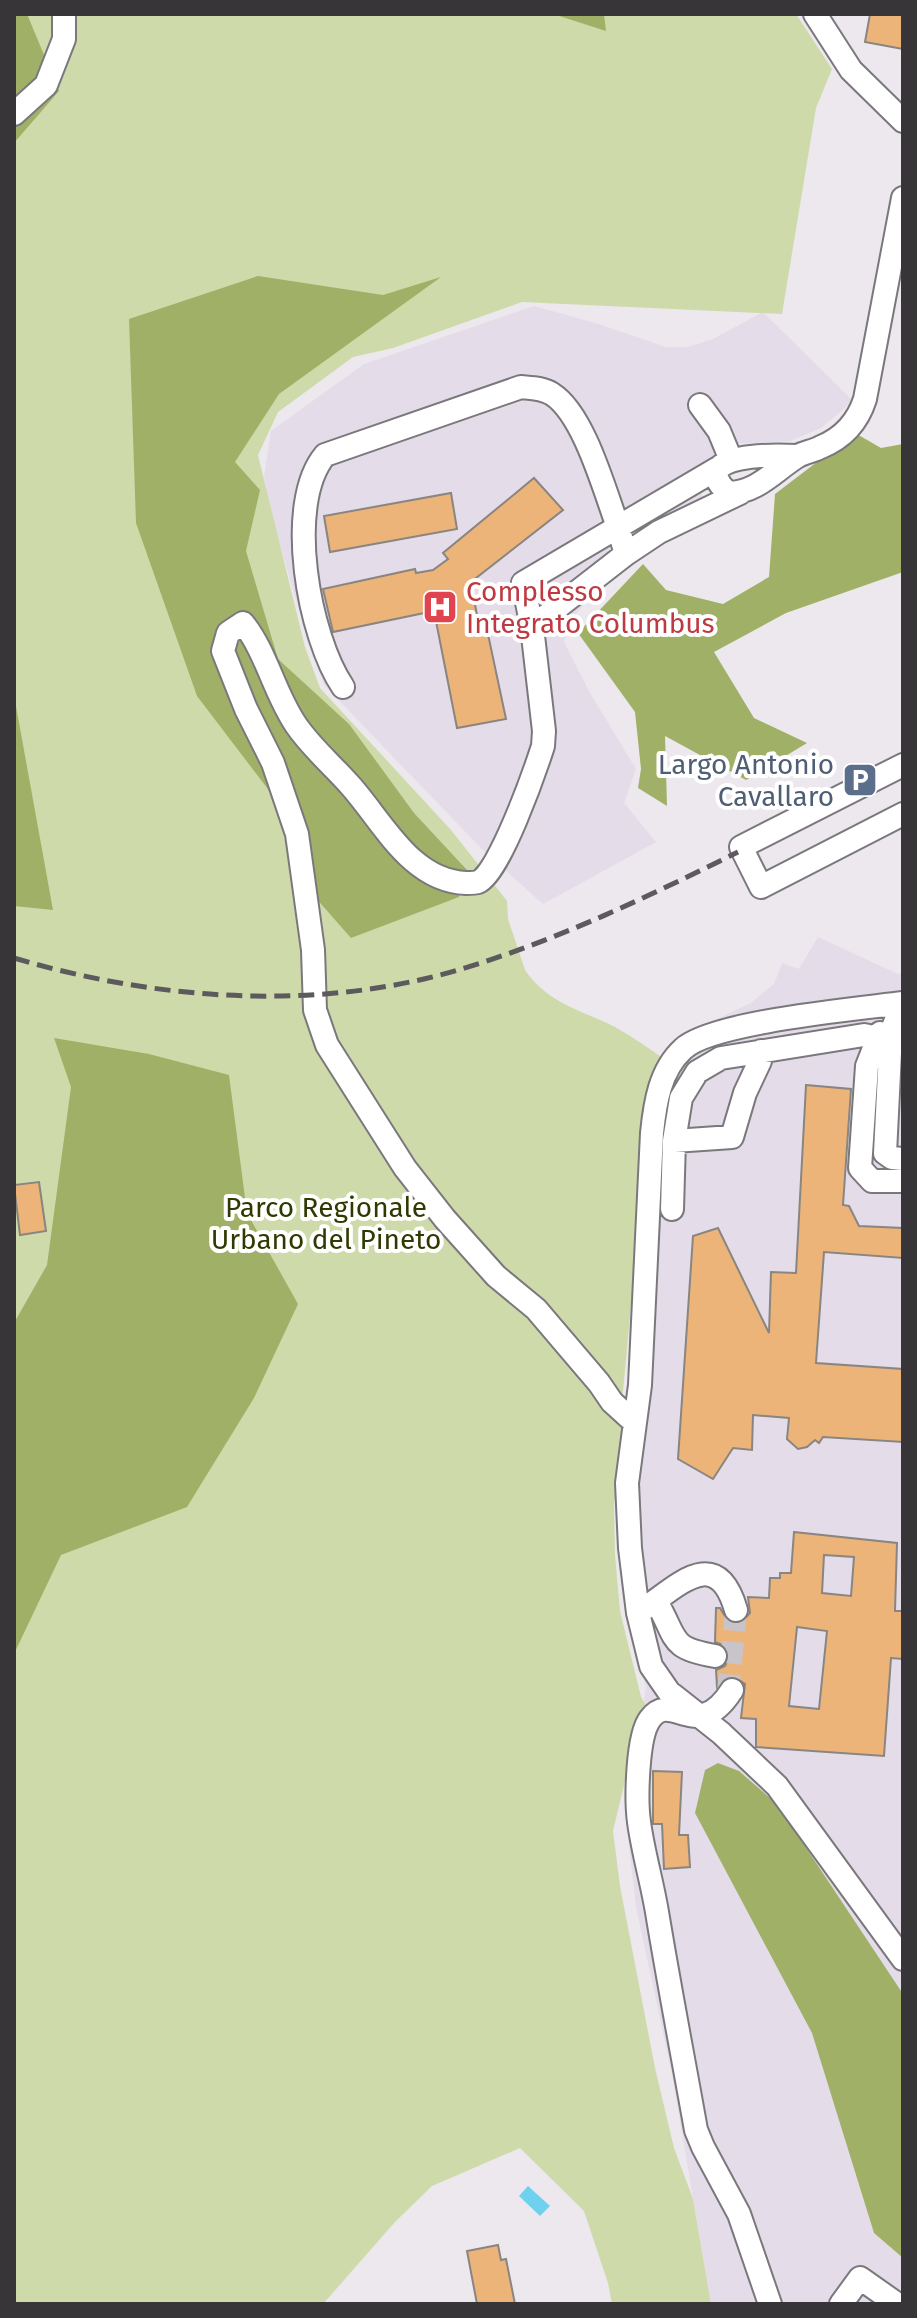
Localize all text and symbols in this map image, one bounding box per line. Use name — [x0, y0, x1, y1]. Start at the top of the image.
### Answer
place label: Complesso Integrato Columbus — [466, 575, 715, 640]
hospital icon: Complesso Integrato Columbus — [421, 588, 459, 626]
place label: Largo Antonio Cavallaro — [658, 748, 834, 813]
parking icon: Largo Antonio Cavallaro — [841, 761, 879, 799]
park label: Parco Regionale Urbano del Pineto — [211, 1191, 441, 1256]

